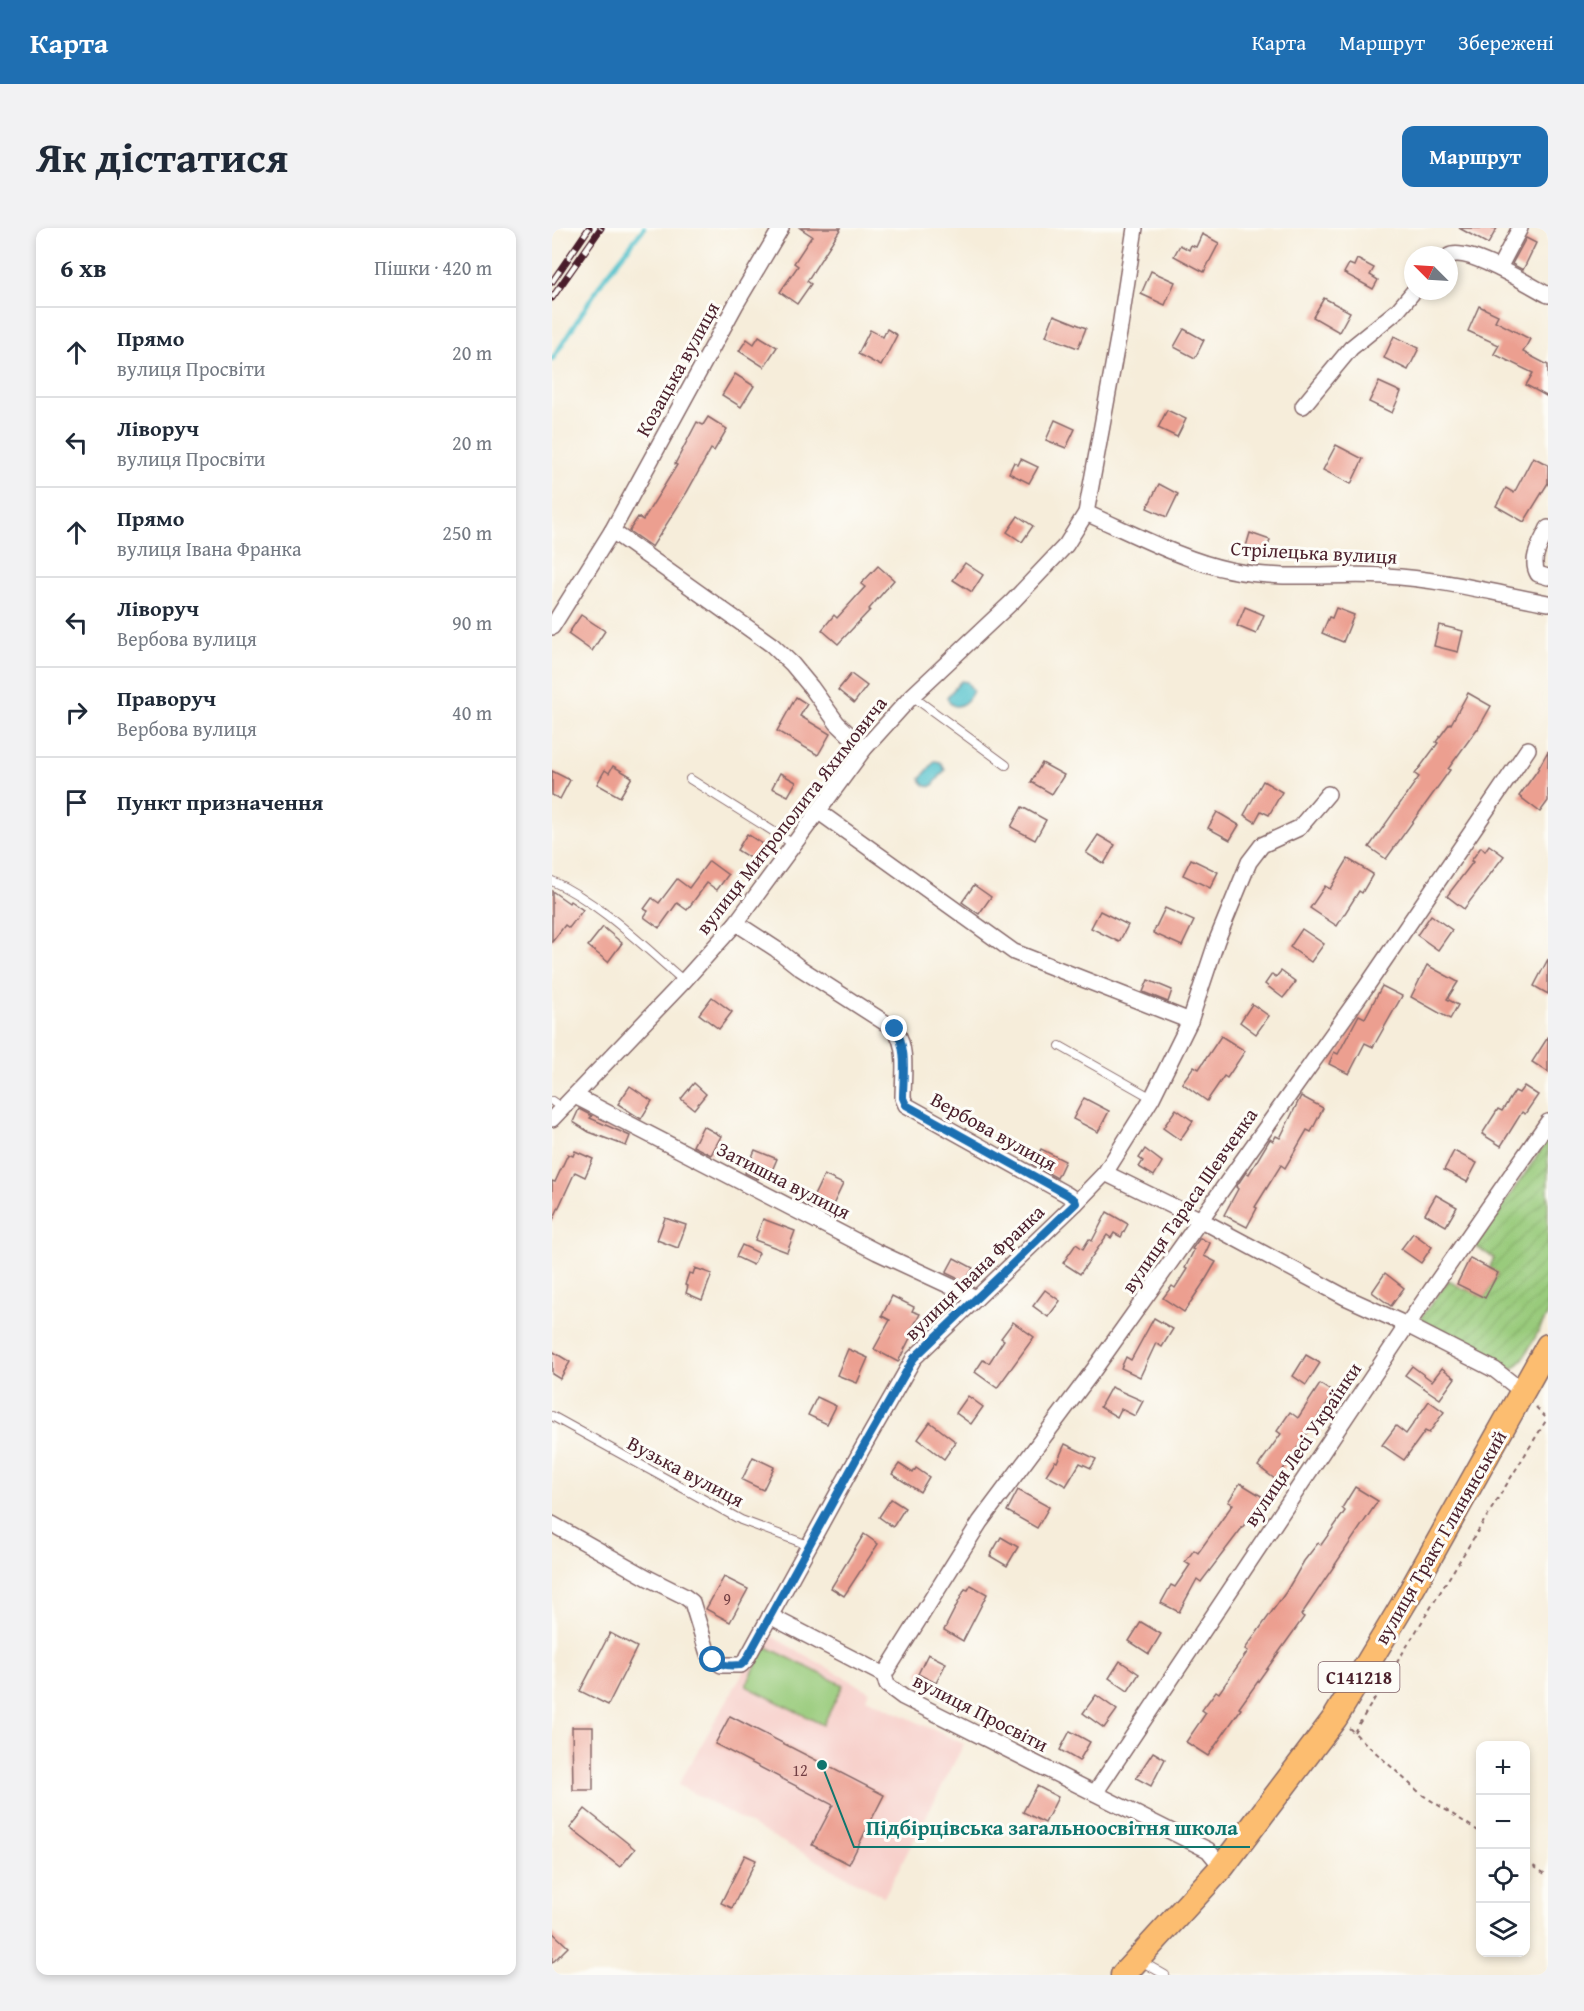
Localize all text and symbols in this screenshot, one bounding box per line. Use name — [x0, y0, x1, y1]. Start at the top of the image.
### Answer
text: Карта — [30, 22, 108, 63]
text: Карта — [1252, 27, 1306, 58]
text: Маршрут — [1339, 27, 1425, 58]
text: Збережені — [1458, 27, 1554, 58]
text: Як дістатися — [36, 126, 288, 187]
button: Маршрут — [1402, 126, 1548, 187]
north arrow — [1404, 246, 1458, 300]
text: 6 хв — [60, 248, 107, 287]
text: Пішки · 420 m — [374, 253, 492, 282]
street label: Козацька вулиця — [628, 296, 726, 442]
text: Прямо — [117, 322, 184, 354]
icon: ahead — [60, 336, 93, 369]
text: 20 m — [452, 338, 492, 367]
text: вулиця Просвіти — [117, 354, 265, 383]
text: Ліворуч — [117, 412, 199, 444]
icon: left — [60, 426, 93, 459]
text: 20 m — [452, 428, 492, 457]
text: вулиця Просвіти — [117, 444, 265, 473]
text: Прямо — [117, 502, 184, 534]
icon: ahead — [60, 516, 93, 549]
text: 250 m — [442, 518, 492, 547]
street label: Стрілецька вулиця — [1230, 533, 1398, 571]
text: вулиця Івана Франка — [117, 534, 302, 563]
text: Ліворуч — [117, 592, 199, 624]
icon: left — [60, 606, 93, 639]
text: 90 m — [452, 608, 492, 637]
text: Вербова вулиця — [117, 624, 257, 653]
text: Праворуч — [117, 682, 216, 714]
street label: вулиця Митрополита Яхимовича — [689, 689, 894, 940]
icon: right — [60, 696, 93, 729]
text: 40 m — [452, 698, 492, 727]
text: Вербова вулиця — [117, 714, 257, 743]
icon: arrive — [60, 786, 93, 819]
text: Пункт призначення — [117, 786, 323, 818]
route end — [881, 1015, 907, 1041]
street label: Вербова вулиця — [926, 1084, 1062, 1178]
street label: вулиця Тараса Шевченка — [1114, 1101, 1264, 1298]
street label: Затишна вулиця — [712, 1134, 856, 1226]
street label: вулиця Івана Франка — [898, 1197, 1051, 1347]
street label: вулиця Лесі Українки — [1236, 1356, 1368, 1532]
street label: вулиця Тракт Глинянський — [1367, 1424, 1513, 1650]
street label: Вузька вулиця — [623, 1428, 749, 1514]
house number: 9 — [723, 1587, 731, 1611]
route start — [699, 1646, 725, 1672]
road number: С141218 — [1318, 1662, 1400, 1692]
street label: вулиця Просвіти — [908, 1665, 1054, 1759]
map controls — [1476, 1741, 1530, 1957]
button: + — [1476, 1741, 1530, 1795]
house number: 12 — [792, 1758, 808, 1782]
button: − — [1476, 1795, 1530, 1849]
callout: Підбірцівська загальноосвітня школа — [854, 1808, 1250, 1847]
text: Підбірцівська загальноосвітня школа — [866, 1812, 1238, 1843]
button: locate — [1476, 1849, 1530, 1903]
button: layers — [1476, 1903, 1530, 1957]

